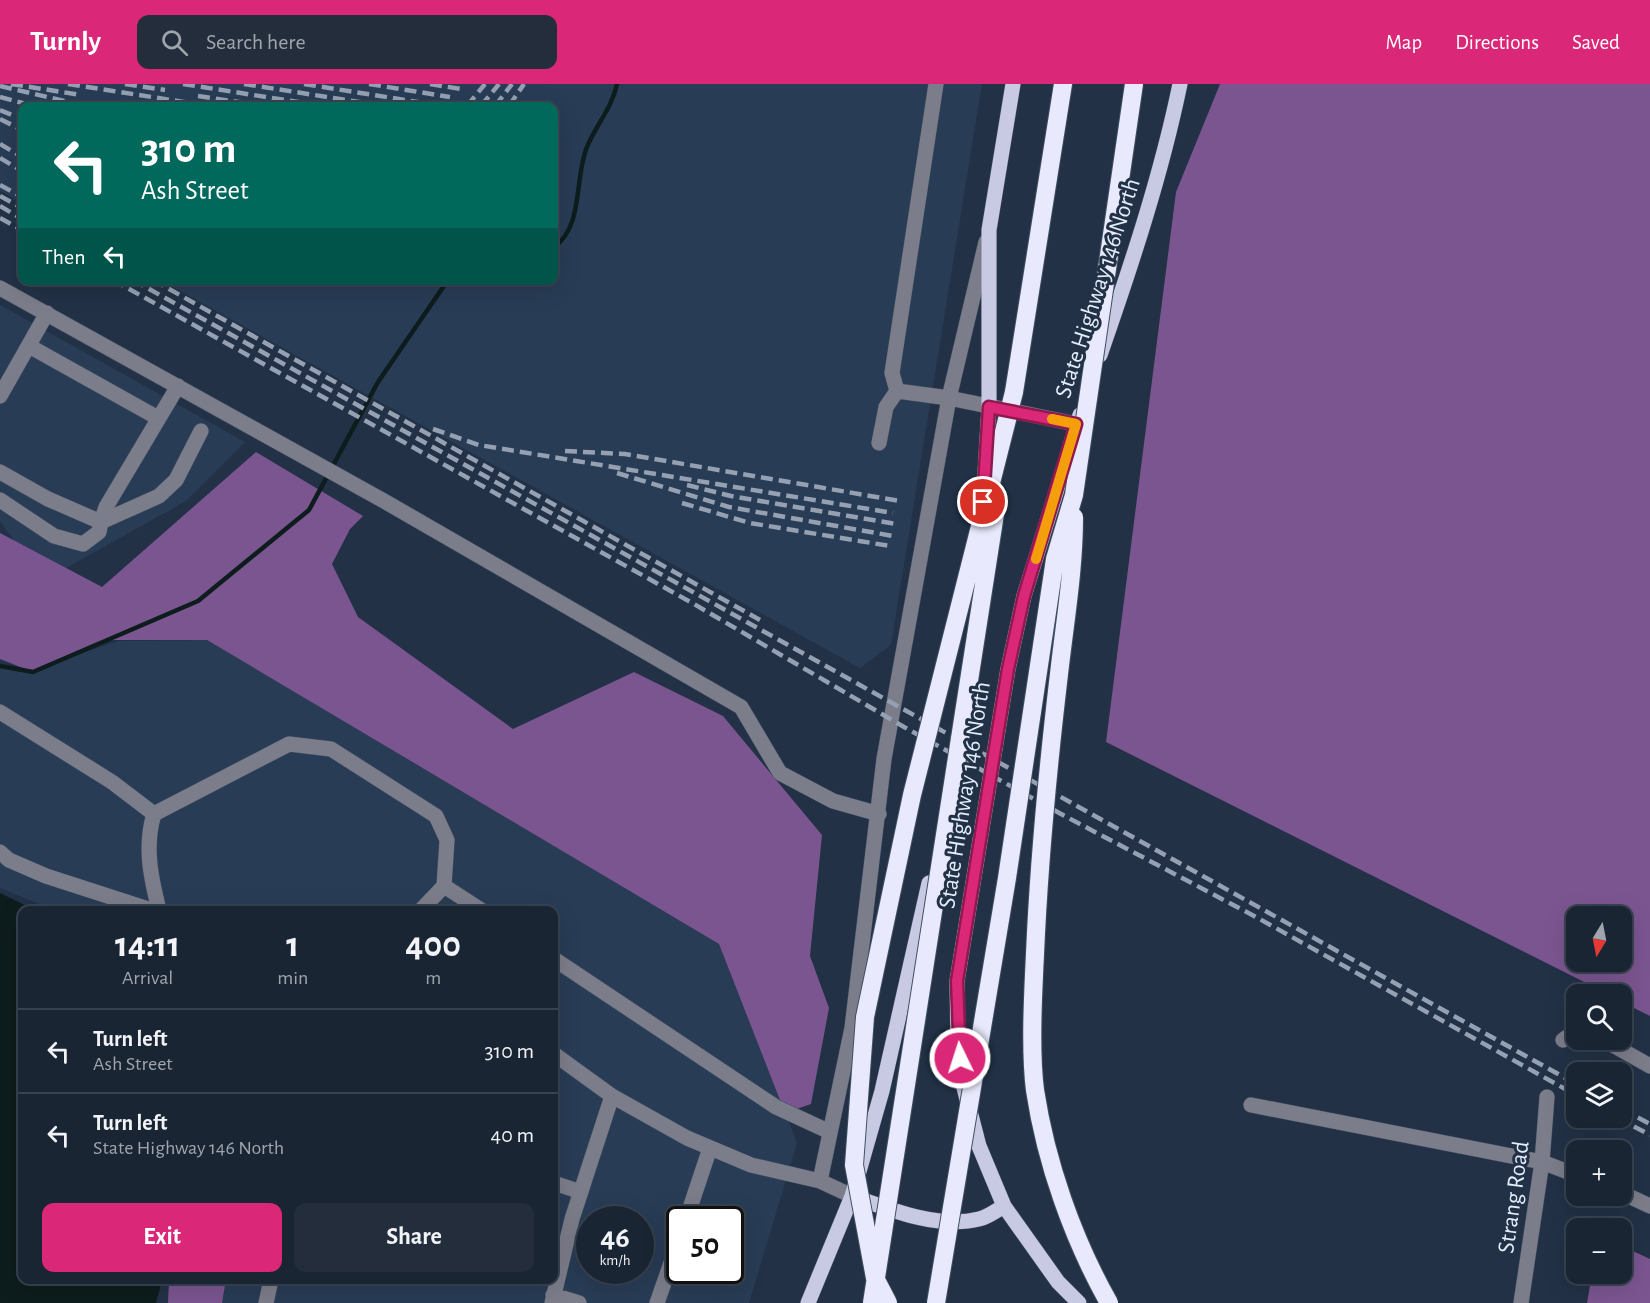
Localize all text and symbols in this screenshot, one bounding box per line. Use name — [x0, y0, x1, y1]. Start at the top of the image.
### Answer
search box — [137, 15, 557, 69]
icon: search — [158, 26, 191, 59]
text: Turnly — [30, 28, 101, 56]
text: Search here — [206, 31, 306, 53]
text: Map — [1386, 32, 1422, 53]
text: Directions — [1455, 32, 1539, 53]
text: Saved — [1572, 32, 1620, 53]
icon: left — [42, 126, 120, 204]
text: 310 m — [141, 128, 236, 170]
street label: State Highway 146 North — [1051, 175, 1145, 401]
text: Ash Street — [141, 177, 249, 204]
icon: left — [98, 240, 131, 273]
text: Then — [42, 246, 86, 268]
pin — [957, 476, 1008, 527]
icon: arrive — [966, 485, 999, 518]
street label: State Highway 146 North — [935, 680, 995, 910]
north arrow — [1566, 906, 1632, 972]
map controls — [1566, 906, 1632, 1284]
text: 14:11 — [115, 927, 180, 963]
text: 1 — [286, 927, 299, 963]
text: 400 — [405, 927, 461, 963]
text: Arrival — [122, 968, 173, 988]
text: min — [277, 968, 308, 988]
text: m — [425, 968, 441, 988]
button: search — [1566, 984, 1632, 1050]
position arrow — [928, 1026, 992, 1090]
text: Turn left — [93, 1028, 167, 1050]
icon: left — [42, 1035, 75, 1068]
text: 310 m — [485, 1040, 534, 1062]
text: Ash Street — [93, 1054, 173, 1074]
button: layers — [1566, 1062, 1632, 1128]
text: Turn left — [93, 1112, 167, 1134]
icon: left — [42, 1119, 75, 1152]
text: 40 m — [491, 1124, 534, 1146]
text: State Highway 146 North — [93, 1138, 284, 1158]
street label: Strang Road — [1494, 1139, 1534, 1255]
button: + — [1566, 1140, 1632, 1206]
button: Exit — [42, 1203, 282, 1272]
button: Share — [294, 1203, 534, 1272]
speed limit sign: 50 — [666, 1206, 744, 1284]
button: − — [1566, 1218, 1632, 1284]
text: 46 — [600, 1223, 630, 1253]
text: km/h — [600, 1253, 630, 1268]

